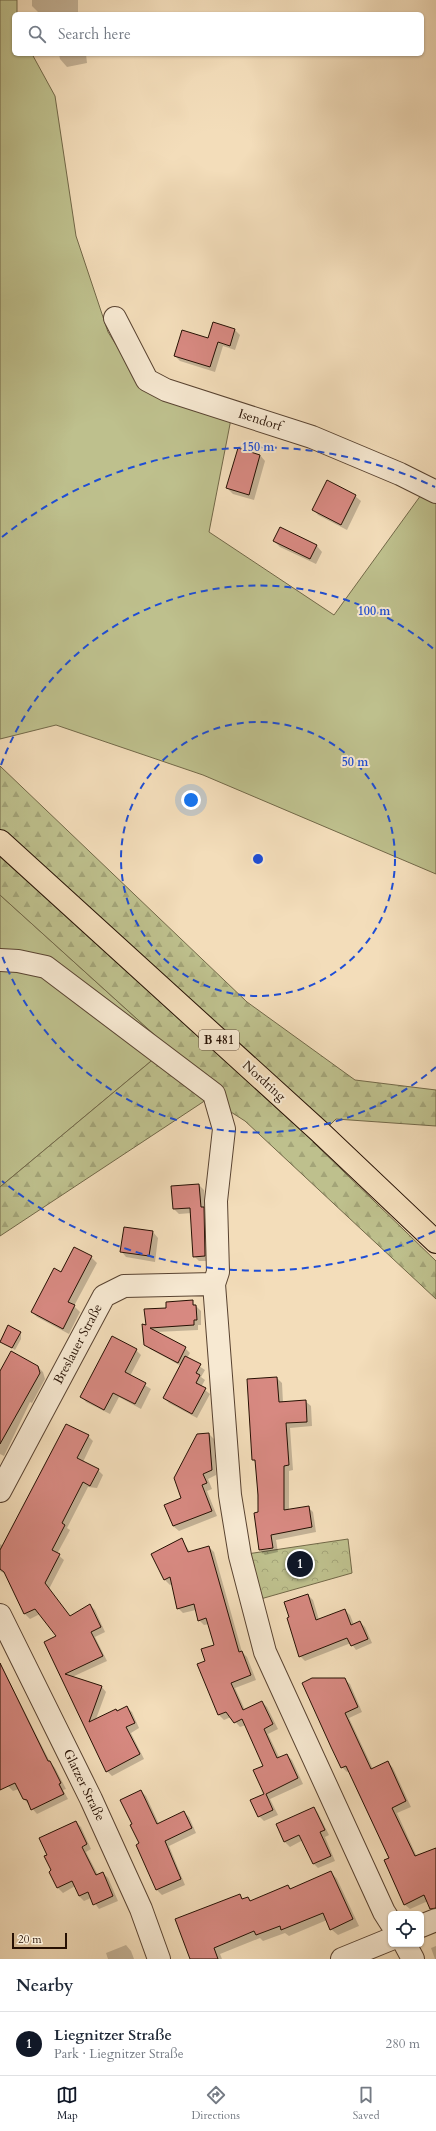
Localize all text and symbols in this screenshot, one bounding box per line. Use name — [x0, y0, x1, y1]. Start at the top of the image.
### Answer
search box — [12, 12, 424, 56]
icon: search — [26, 23, 48, 45]
text: Search here — [58, 24, 131, 44]
street label: Isendorf — [236, 405, 286, 436]
text: 150 m — [242, 439, 275, 455]
text: 100 m — [358, 603, 391, 619]
text: 50 m — [342, 754, 369, 770]
your location — [181, 790, 201, 810]
centre of rings — [251, 852, 265, 866]
road number: B 481 — [199, 1030, 239, 1050]
street label: Nordring — [238, 1057, 290, 1106]
street label: Breslauer Straße — [49, 1301, 107, 1387]
pin: 1 — [287, 1549, 313, 1579]
street label: Glatzer Straße — [59, 1746, 109, 1824]
map controls — [388, 1911, 424, 1947]
button: locate — [388, 1911, 424, 1947]
scale bar — [12, 1931, 67, 1950]
text: 20 m — [18, 1932, 42, 1947]
text: Nearby — [16, 1974, 73, 1997]
text: Liegnitzer Straße — [54, 2025, 172, 2045]
text: 1 — [26, 2035, 32, 2053]
text: 280 m — [386, 2035, 420, 2053]
text: Park · Liegnitzer Straße — [54, 2045, 184, 2063]
tab: Map — [56, 2084, 78, 2123]
tab: Directions — [191, 2084, 240, 2123]
tab: Saved — [353, 2084, 380, 2123]

